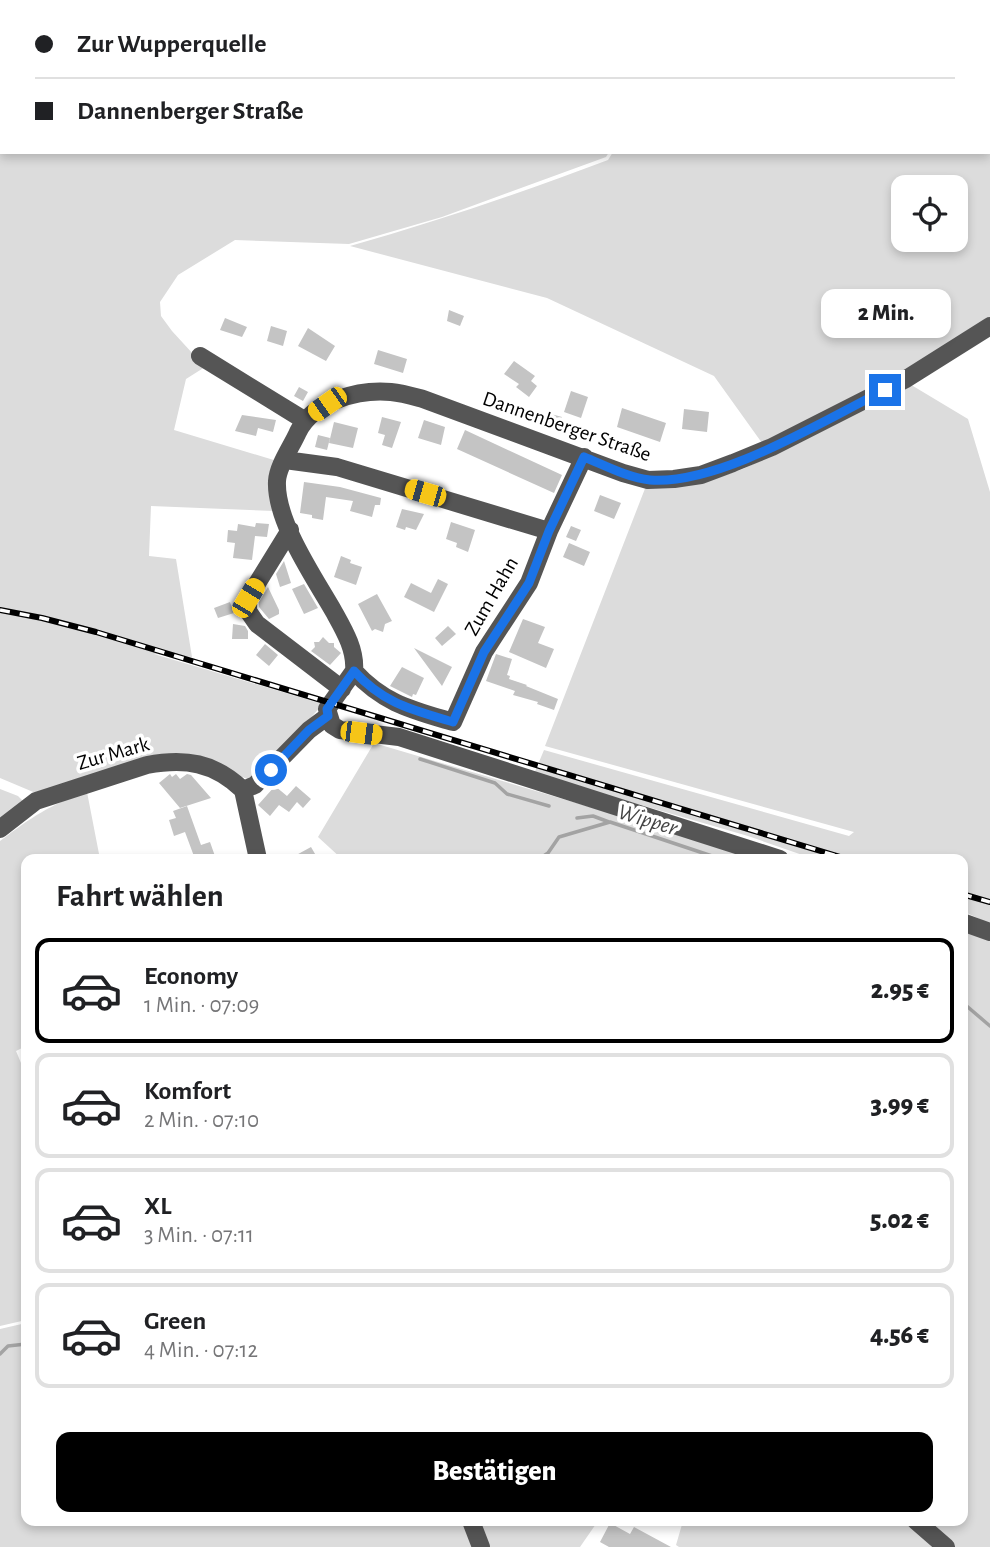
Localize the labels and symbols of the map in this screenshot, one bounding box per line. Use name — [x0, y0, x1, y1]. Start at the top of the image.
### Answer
callout: 2 Min. — [820, 288, 950, 338]
route end — [869, 374, 901, 406]
car — [304, 383, 351, 425]
street label: Dannenberger Straße — [480, 388, 654, 465]
car — [402, 477, 449, 509]
street label: Zum Hahn — [461, 553, 522, 639]
car — [229, 575, 268, 621]
car — [339, 720, 384, 746]
street label: Zur Mark — [75, 733, 152, 774]
route start — [255, 754, 287, 786]
water label: Wipper — [615, 801, 681, 840]

